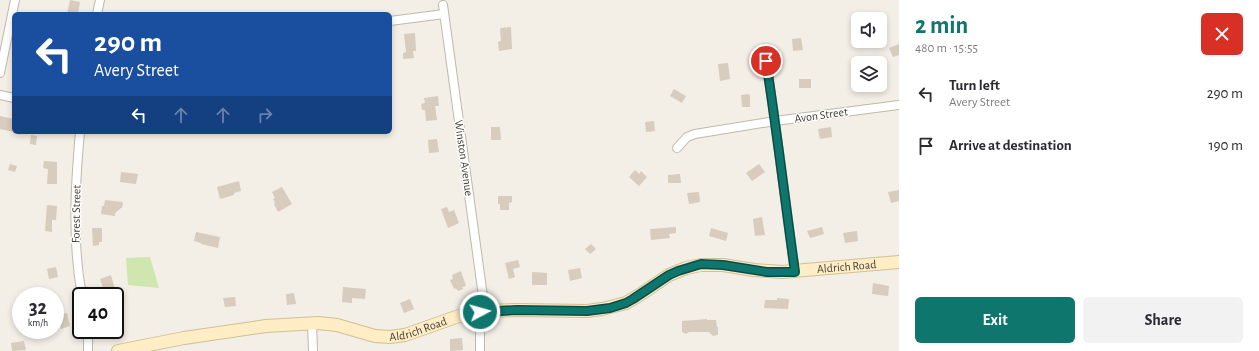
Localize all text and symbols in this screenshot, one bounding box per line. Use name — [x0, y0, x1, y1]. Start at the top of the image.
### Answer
map controls — [851, 12, 887, 92]
button: sound — [851, 12, 887, 48]
button: close — [1201, 13, 1243, 55]
text: 2 min — [915, 14, 968, 38]
icon: left — [28, 28, 80, 80]
text: 290 m — [94, 29, 162, 57]
text: 480 m · 15:55 — [915, 42, 978, 55]
pin — [749, 44, 783, 78]
icon: arrive — [755, 50, 777, 72]
button: layers — [851, 56, 887, 92]
text: Avery Street — [94, 62, 179, 80]
text: Turn left — [949, 78, 1000, 93]
icon: left — [915, 83, 937, 105]
text: 290 m — [1207, 86, 1243, 101]
text: Avery Street — [949, 96, 1010, 109]
icon: left — [128, 104, 150, 126]
icon: ahead — [170, 104, 192, 126]
icon: ahead — [212, 104, 234, 126]
icon: right — [254, 104, 276, 126]
street label: Avon Street — [794, 105, 849, 125]
street label: Winston Avenue — [453, 119, 475, 197]
icon: arrive — [915, 135, 937, 157]
text: Arrive at destination — [949, 138, 1072, 153]
text: 190 m — [1208, 138, 1243, 153]
street label: Forest Street — [69, 185, 83, 243]
street label: Aldrich Road — [816, 258, 877, 275]
speed limit sign: 40 — [72, 287, 124, 339]
position arrow — [459, 291, 501, 333]
button: Exit — [915, 297, 1075, 343]
button: Share — [1083, 297, 1243, 343]
text: 32 — [29, 298, 47, 318]
street label: Aldrich Road — [388, 315, 448, 343]
text: km/h — [28, 318, 48, 328]

